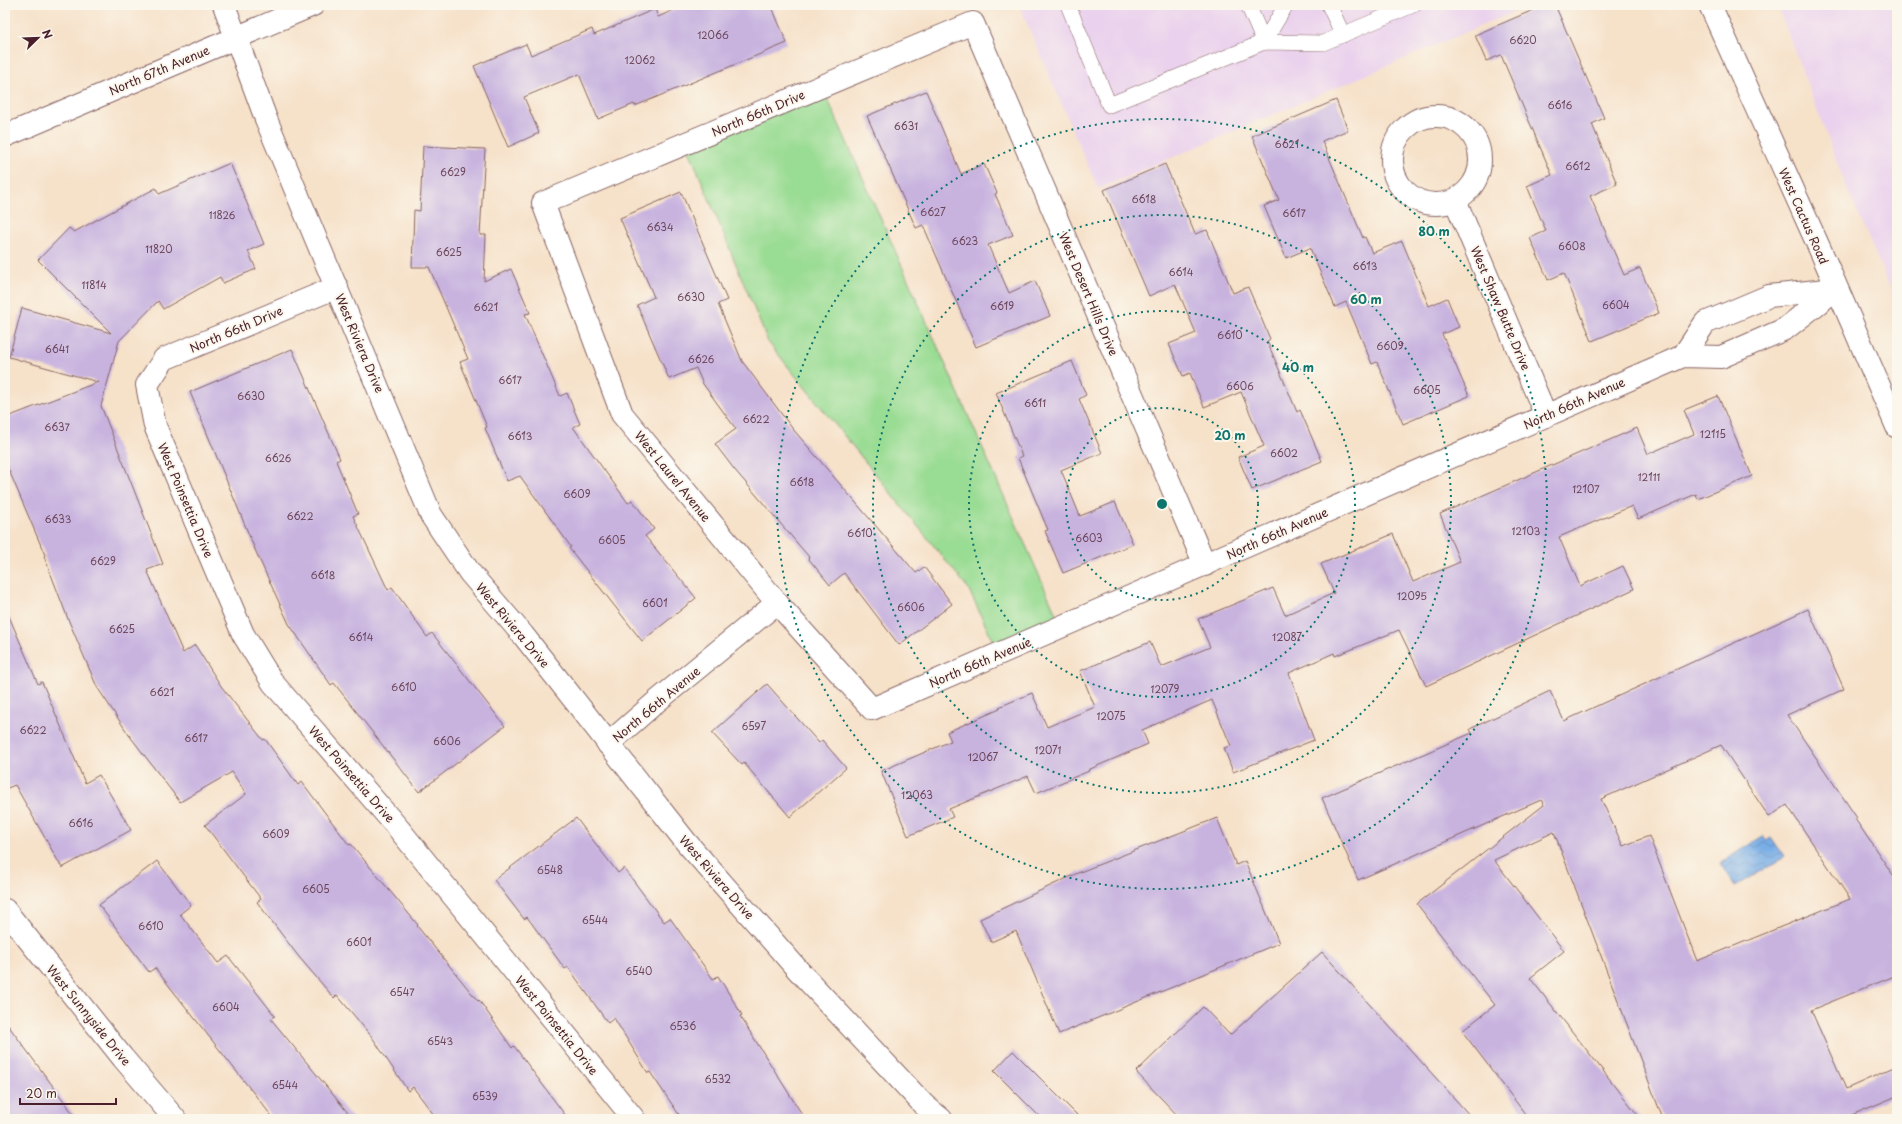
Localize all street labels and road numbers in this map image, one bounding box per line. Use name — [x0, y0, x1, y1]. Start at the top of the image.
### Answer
street label: North 67th Avenue — [106, 40, 213, 99]
street label: North 66th Drive — [709, 85, 807, 141]
street label: West Cactus Road — [1775, 165, 1833, 267]
street label: West Desert Hills Drive — [1055, 230, 1123, 358]
street label: West Shaw Butte Drive — [1467, 243, 1535, 373]
street label: West Riviera Drive — [331, 291, 389, 395]
street label: North 66th Drive — [187, 301, 285, 357]
street label: North 66th Avenue — [1520, 372, 1628, 433]
street label: West Laurel Avenue — [631, 427, 716, 526]
street label: West Poinsettia Drive — [154, 440, 219, 561]
street label: North 66th Avenue — [1223, 502, 1331, 563]
street label: West Riviera Drive — [472, 579, 554, 671]
street label: North 66th Avenue — [926, 632, 1034, 692]
street label: North 66th Avenue — [608, 662, 704, 746]
street label: West Poinsettia Drive — [305, 722, 400, 827]
street label: West Riviera Drive — [675, 831, 759, 923]
street label: West Sunnyside Drive — [43, 961, 135, 1069]
street label: West Poinsettia Drive — [511, 971, 603, 1079]

